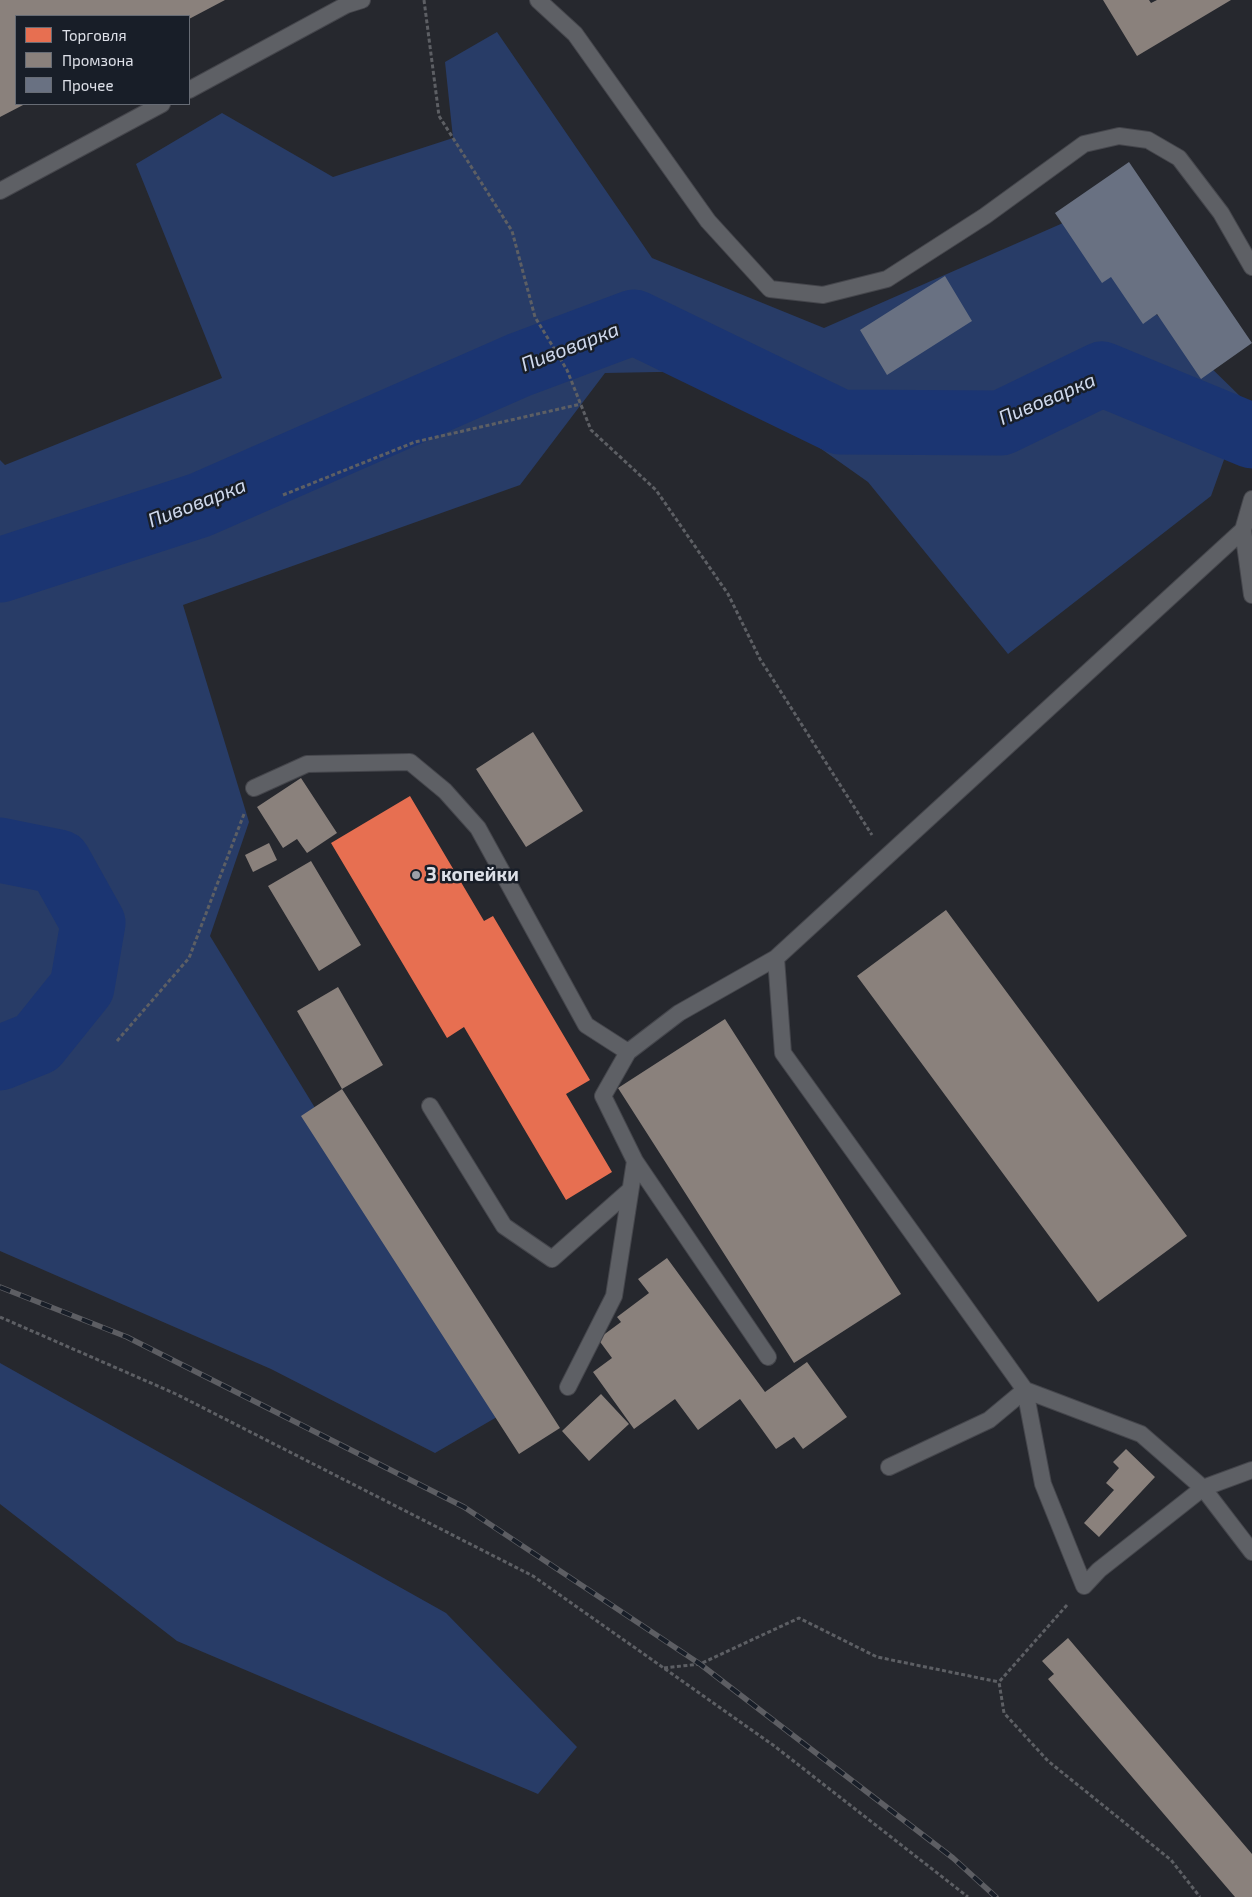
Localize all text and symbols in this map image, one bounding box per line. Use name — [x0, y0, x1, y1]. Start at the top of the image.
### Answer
legend — [15, 15, 190, 105]
text: Торговля — [62, 26, 127, 44]
text: Промзона — [62, 51, 134, 69]
text: Прочее — [62, 76, 114, 94]
water label: Пивоварка — [518, 317, 622, 377]
water label: Пивоварка — [995, 368, 1099, 430]
water label: Пивоварка — [145, 473, 249, 533]
place label: 3 копейки — [426, 864, 519, 886]
marker: 3 копейки — [410, 869, 422, 881]

